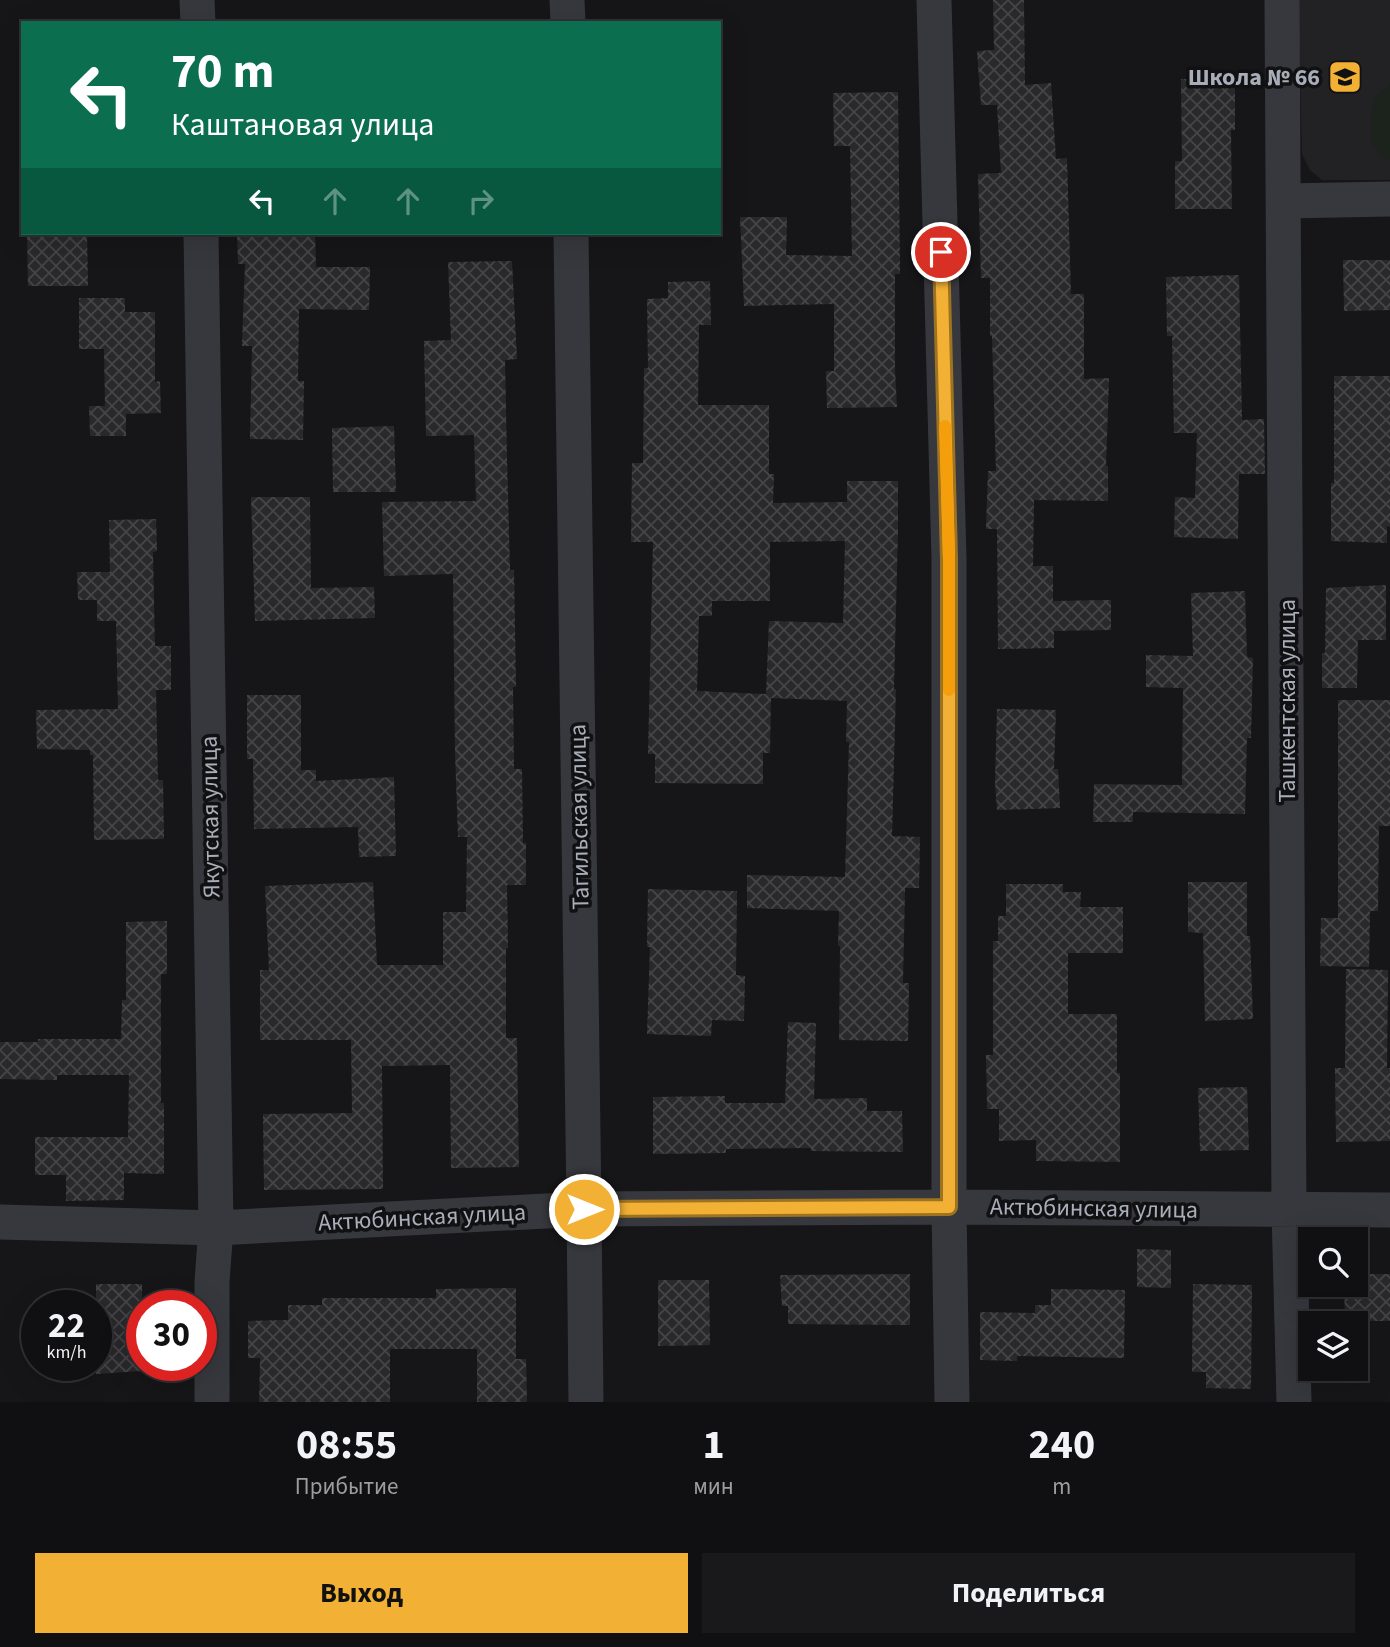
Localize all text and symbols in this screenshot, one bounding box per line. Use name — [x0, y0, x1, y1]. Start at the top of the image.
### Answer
text: 70 m — [171, 37, 275, 107]
icon: left — [56, 49, 147, 140]
school or university icon: Школа № 66 — [1326, 58, 1364, 96]
place label: Школа № 66 — [1188, 60, 1320, 95]
text: Каштановая улица — [171, 102, 434, 148]
icon: left — [243, 182, 281, 220]
icon: ahead — [316, 182, 354, 220]
icon: ahead — [389, 182, 427, 220]
icon: right — [462, 182, 500, 220]
pin — [911, 222, 971, 282]
icon: arrive — [922, 233, 960, 271]
street label: Ташкентская улица — [1270, 599, 1305, 803]
street label: Тагильская улица — [560, 724, 599, 910]
street label: Якутская улица — [192, 736, 229, 898]
position arrow — [547, 1172, 621, 1246]
street label: Актюбинская улица — [990, 1189, 1198, 1228]
street label: Актюбинская улица — [317, 1195, 527, 1240]
map controls — [1298, 1227, 1368, 1381]
button: search — [1298, 1227, 1368, 1297]
speed limit sign: 30 — [126, 1290, 217, 1381]
text: 22 — [48, 1301, 85, 1351]
button: layers — [1298, 1311, 1368, 1381]
text: km/h — [47, 1340, 86, 1365]
text: 08:55 — [296, 1415, 397, 1475]
text: 1 — [702, 1415, 725, 1475]
text: 240 — [1029, 1415, 1095, 1475]
text: Прибытие — [295, 1470, 398, 1503]
text: мин — [693, 1470, 734, 1503]
text: m — [1052, 1470, 1071, 1503]
button: Выход — [35, 1553, 688, 1633]
button: Поделиться — [702, 1553, 1355, 1633]

